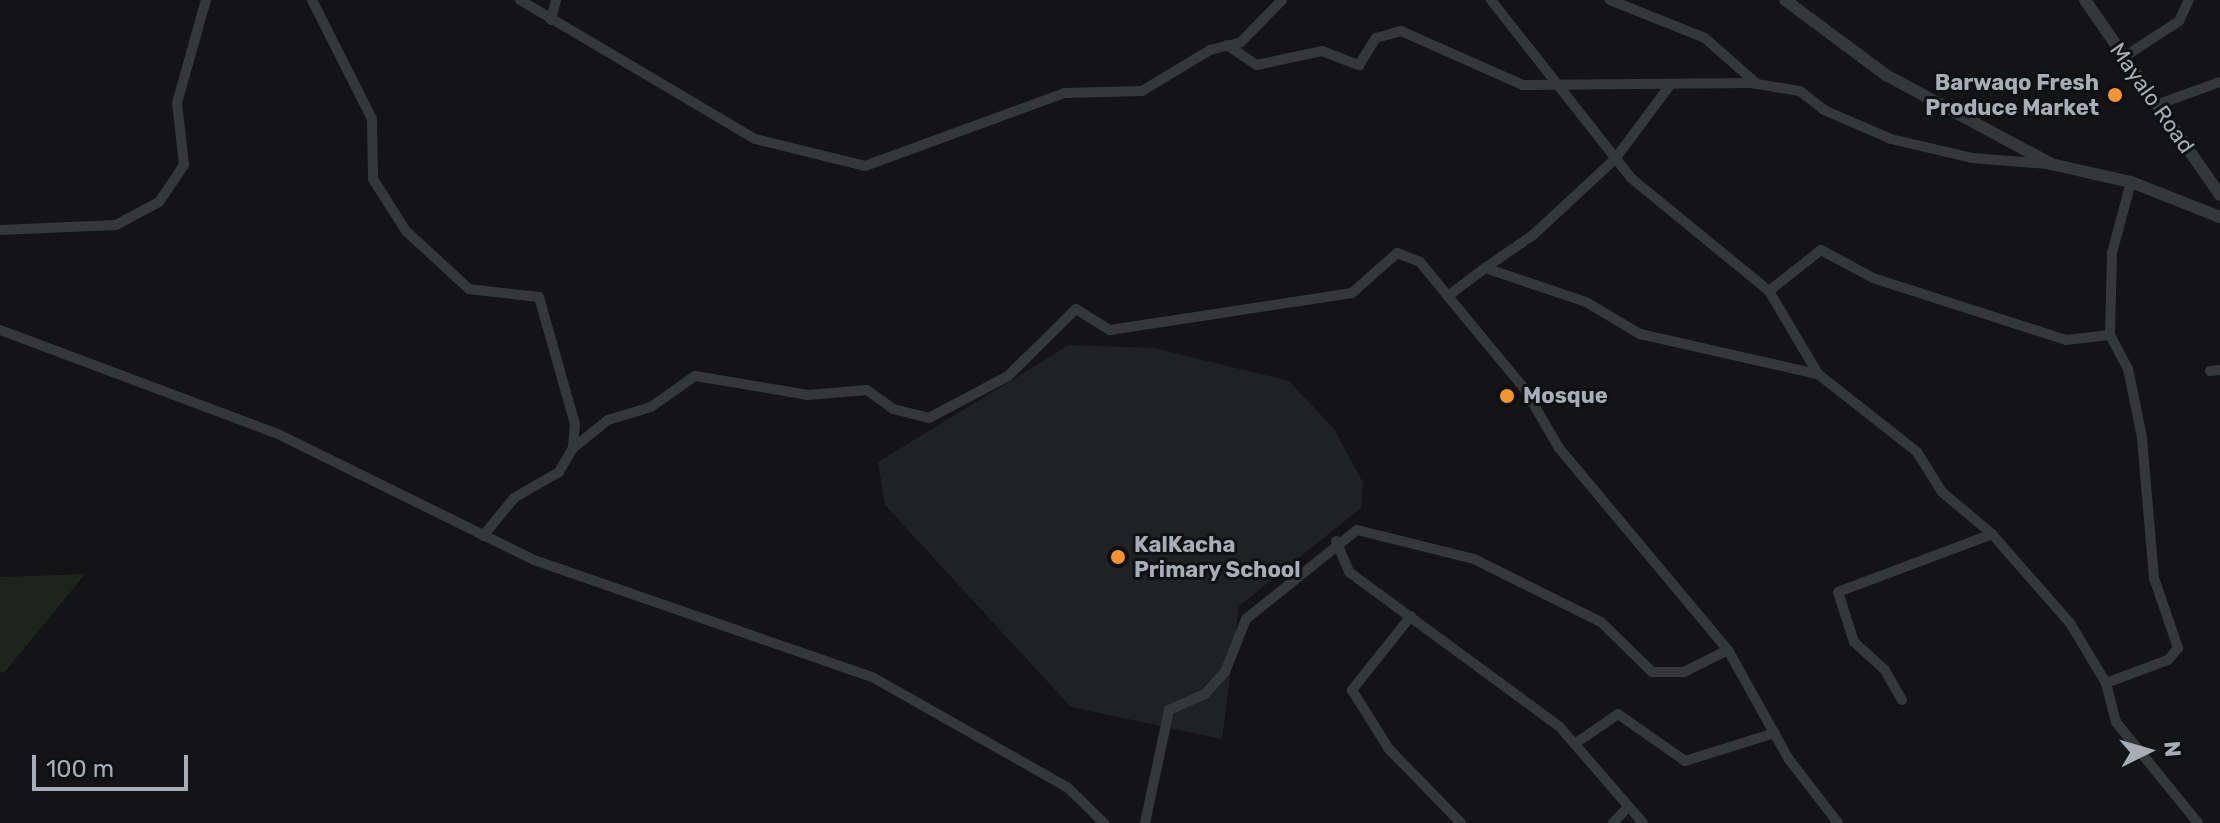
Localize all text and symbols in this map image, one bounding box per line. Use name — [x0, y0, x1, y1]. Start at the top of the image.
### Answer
street label: Mayalo Road — [2104, 38, 2200, 158]
place label: Barwaqo Fresh Produce Market — [1925, 69, 2099, 120]
marker: Barwaqo Fresh Produce Market — [2106, 86, 2124, 104]
place label: Mosque — [1523, 383, 1608, 409]
marker: Mosque — [1498, 387, 1516, 405]
place label: KalKacha Primary School — [1134, 531, 1301, 582]
marker: KalKacha Primary School — [1109, 548, 1127, 566]
north arrow — [2108, 711, 2188, 791]
scale bar — [36, 739, 192, 789]
text: N — [2158, 740, 2187, 758]
text: 100 m — [46, 755, 114, 783]

